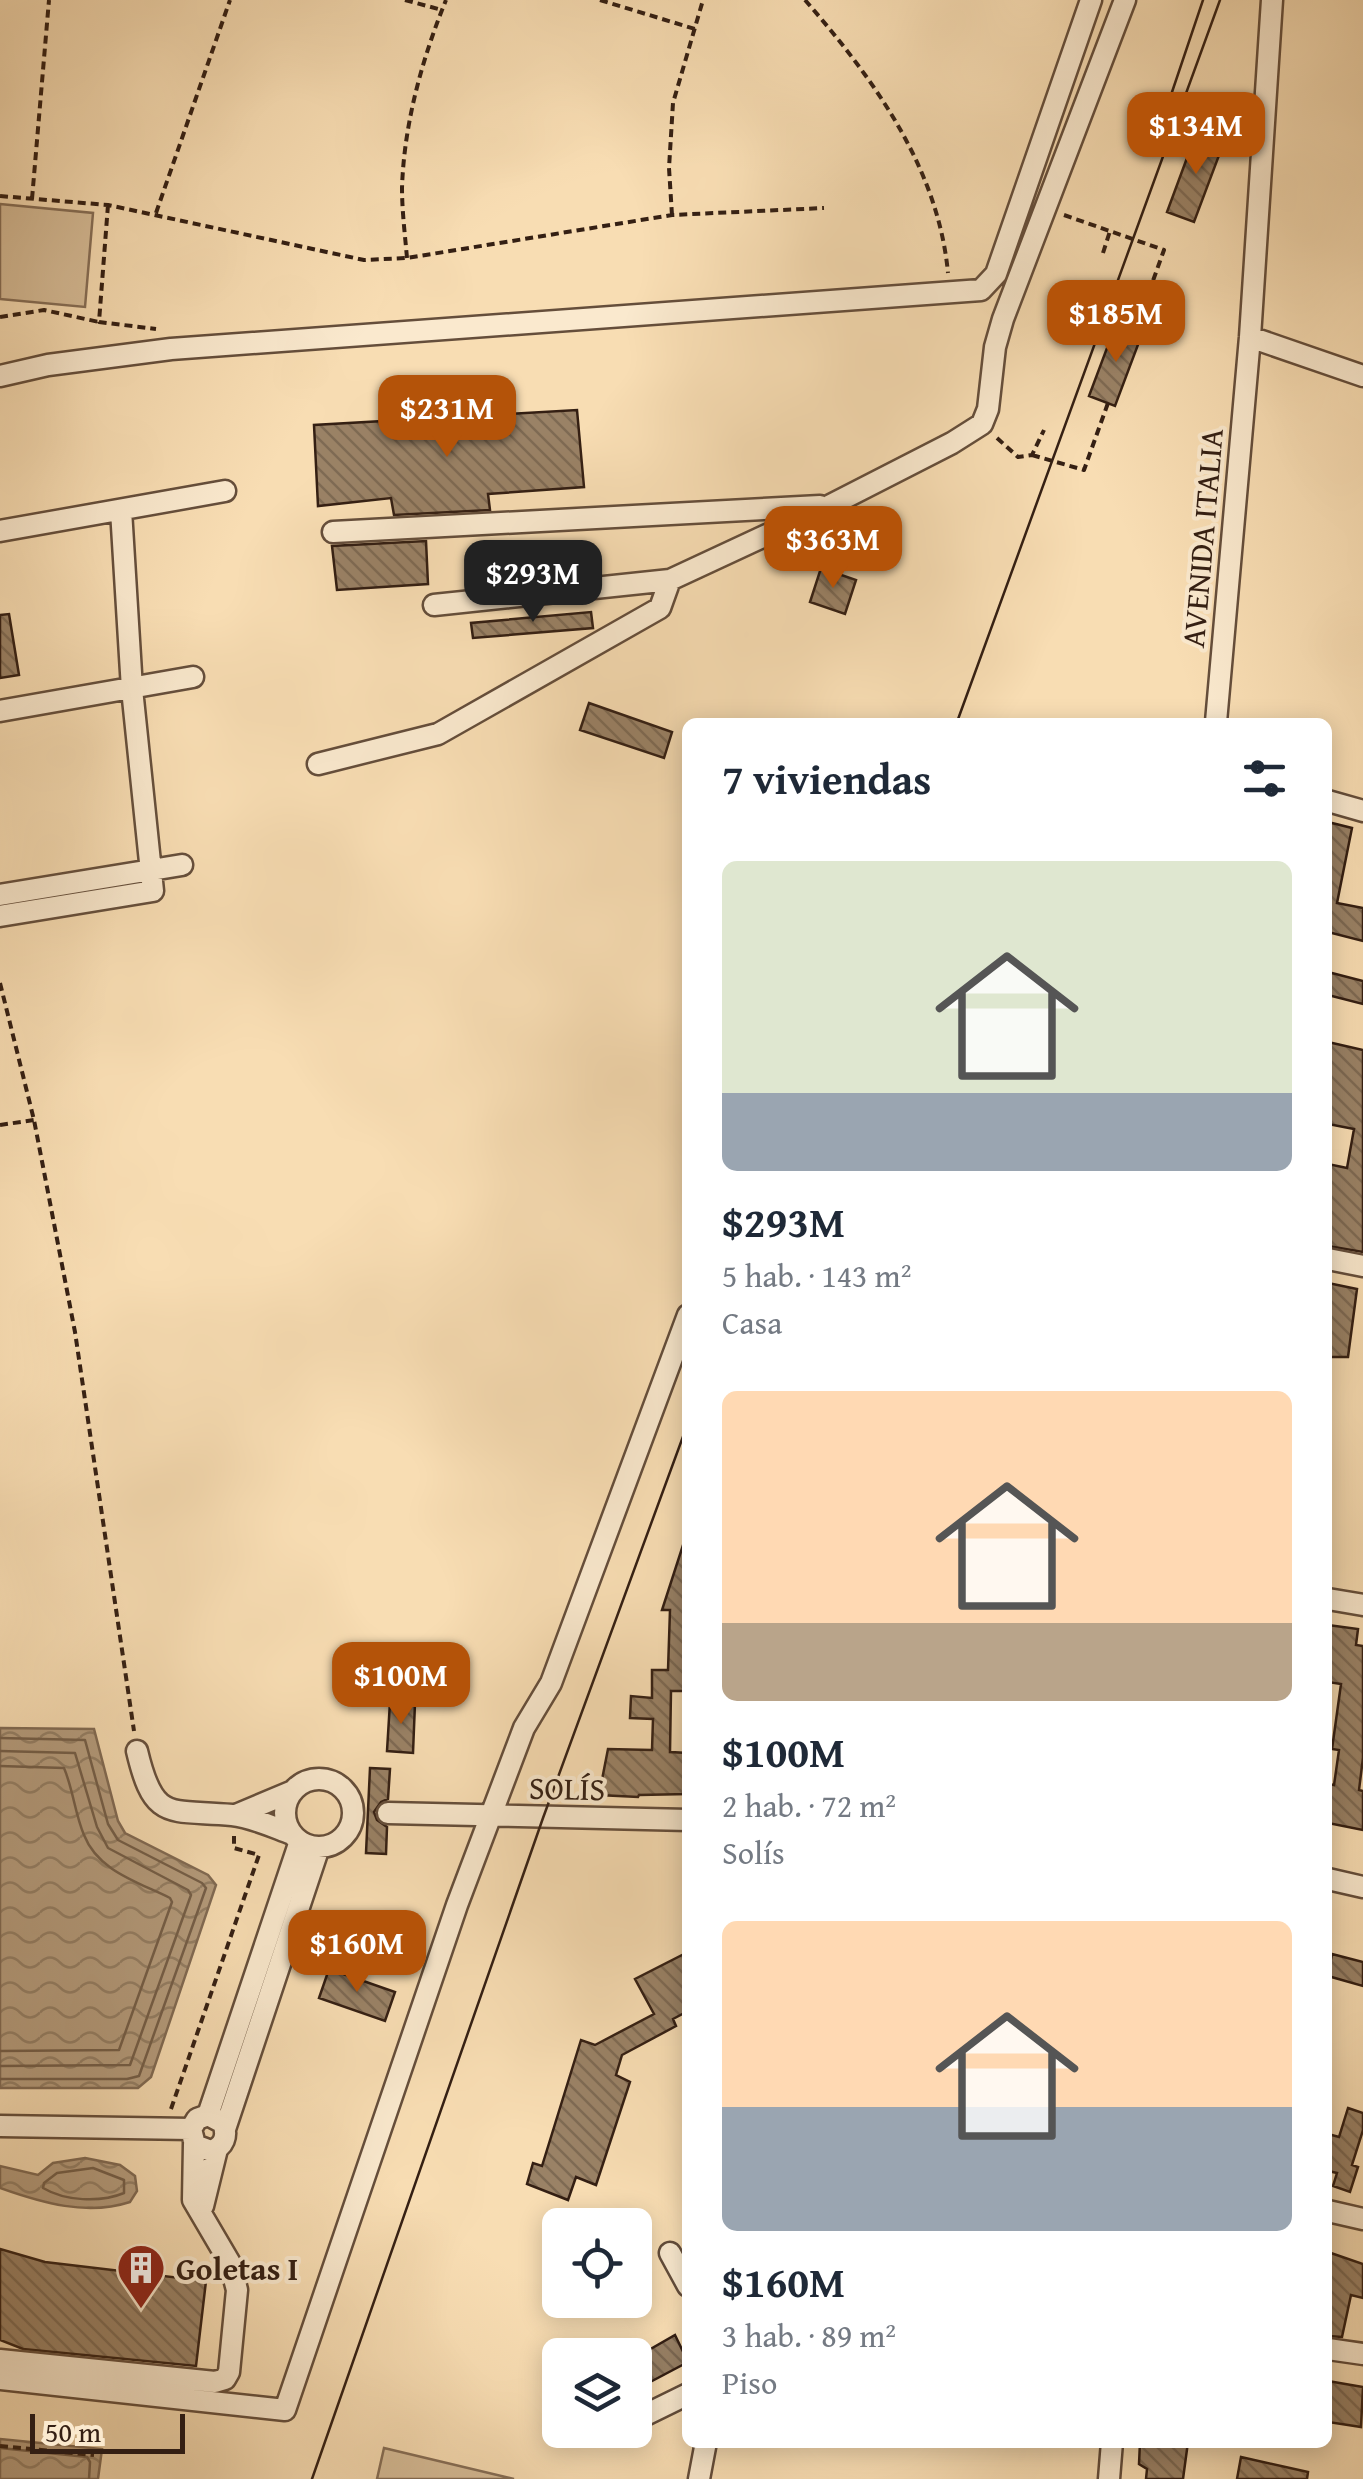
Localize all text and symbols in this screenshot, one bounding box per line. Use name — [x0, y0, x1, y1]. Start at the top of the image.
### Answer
pin: $134M — [1126, 92, 1266, 177]
text: $134M — [1149, 101, 1243, 148]
pin: $185M — [1046, 280, 1186, 365]
text: $185M — [1069, 289, 1163, 336]
pin: $231M — [377, 375, 517, 460]
text: $231M — [400, 384, 494, 431]
street label: AVENIDA ITALIA — [1169, 426, 1235, 650]
pin: $363M — [763, 506, 903, 591]
text: $363M — [786, 515, 880, 562]
pin: $293M — [463, 540, 603, 625]
text: $293M — [486, 549, 580, 596]
text: 7 viviendas — [722, 748, 931, 809]
icon: filters — [1237, 751, 1292, 806]
icon: home — [917, 926, 1097, 1106]
text: $293M — [722, 1191, 845, 1252]
text: 5 hab. · 143 m² — [722, 1252, 911, 1299]
text: Casa — [722, 1299, 782, 1346]
icon: home — [917, 1456, 1097, 1636]
pin: $100M — [331, 1642, 471, 1727]
text: $100M — [354, 1651, 448, 1698]
text: $100M — [722, 1721, 845, 1782]
street label: SOLÍS — [529, 1764, 605, 1812]
text: 2 hab. · 72 m² — [722, 1782, 896, 1829]
text: Solís — [722, 1829, 785, 1876]
pin: $160M — [287, 1910, 427, 1995]
text: $160M — [310, 1919, 404, 1966]
icon: home — [917, 1986, 1097, 2166]
map controls — [542, 2208, 652, 2448]
button: locate — [542, 2208, 652, 2318]
building icon: Goletas I — [115, 2242, 167, 2310]
place label: Goletas I — [176, 2245, 298, 2292]
text: $160M — [722, 2251, 845, 2312]
text: 3 hab. · 89 m² — [722, 2312, 896, 2359]
button: layers — [542, 2338, 652, 2448]
text: Piso — [722, 2359, 777, 2406]
scale bar — [30, 2409, 185, 2454]
text: 50 m — [45, 2411, 101, 2452]

